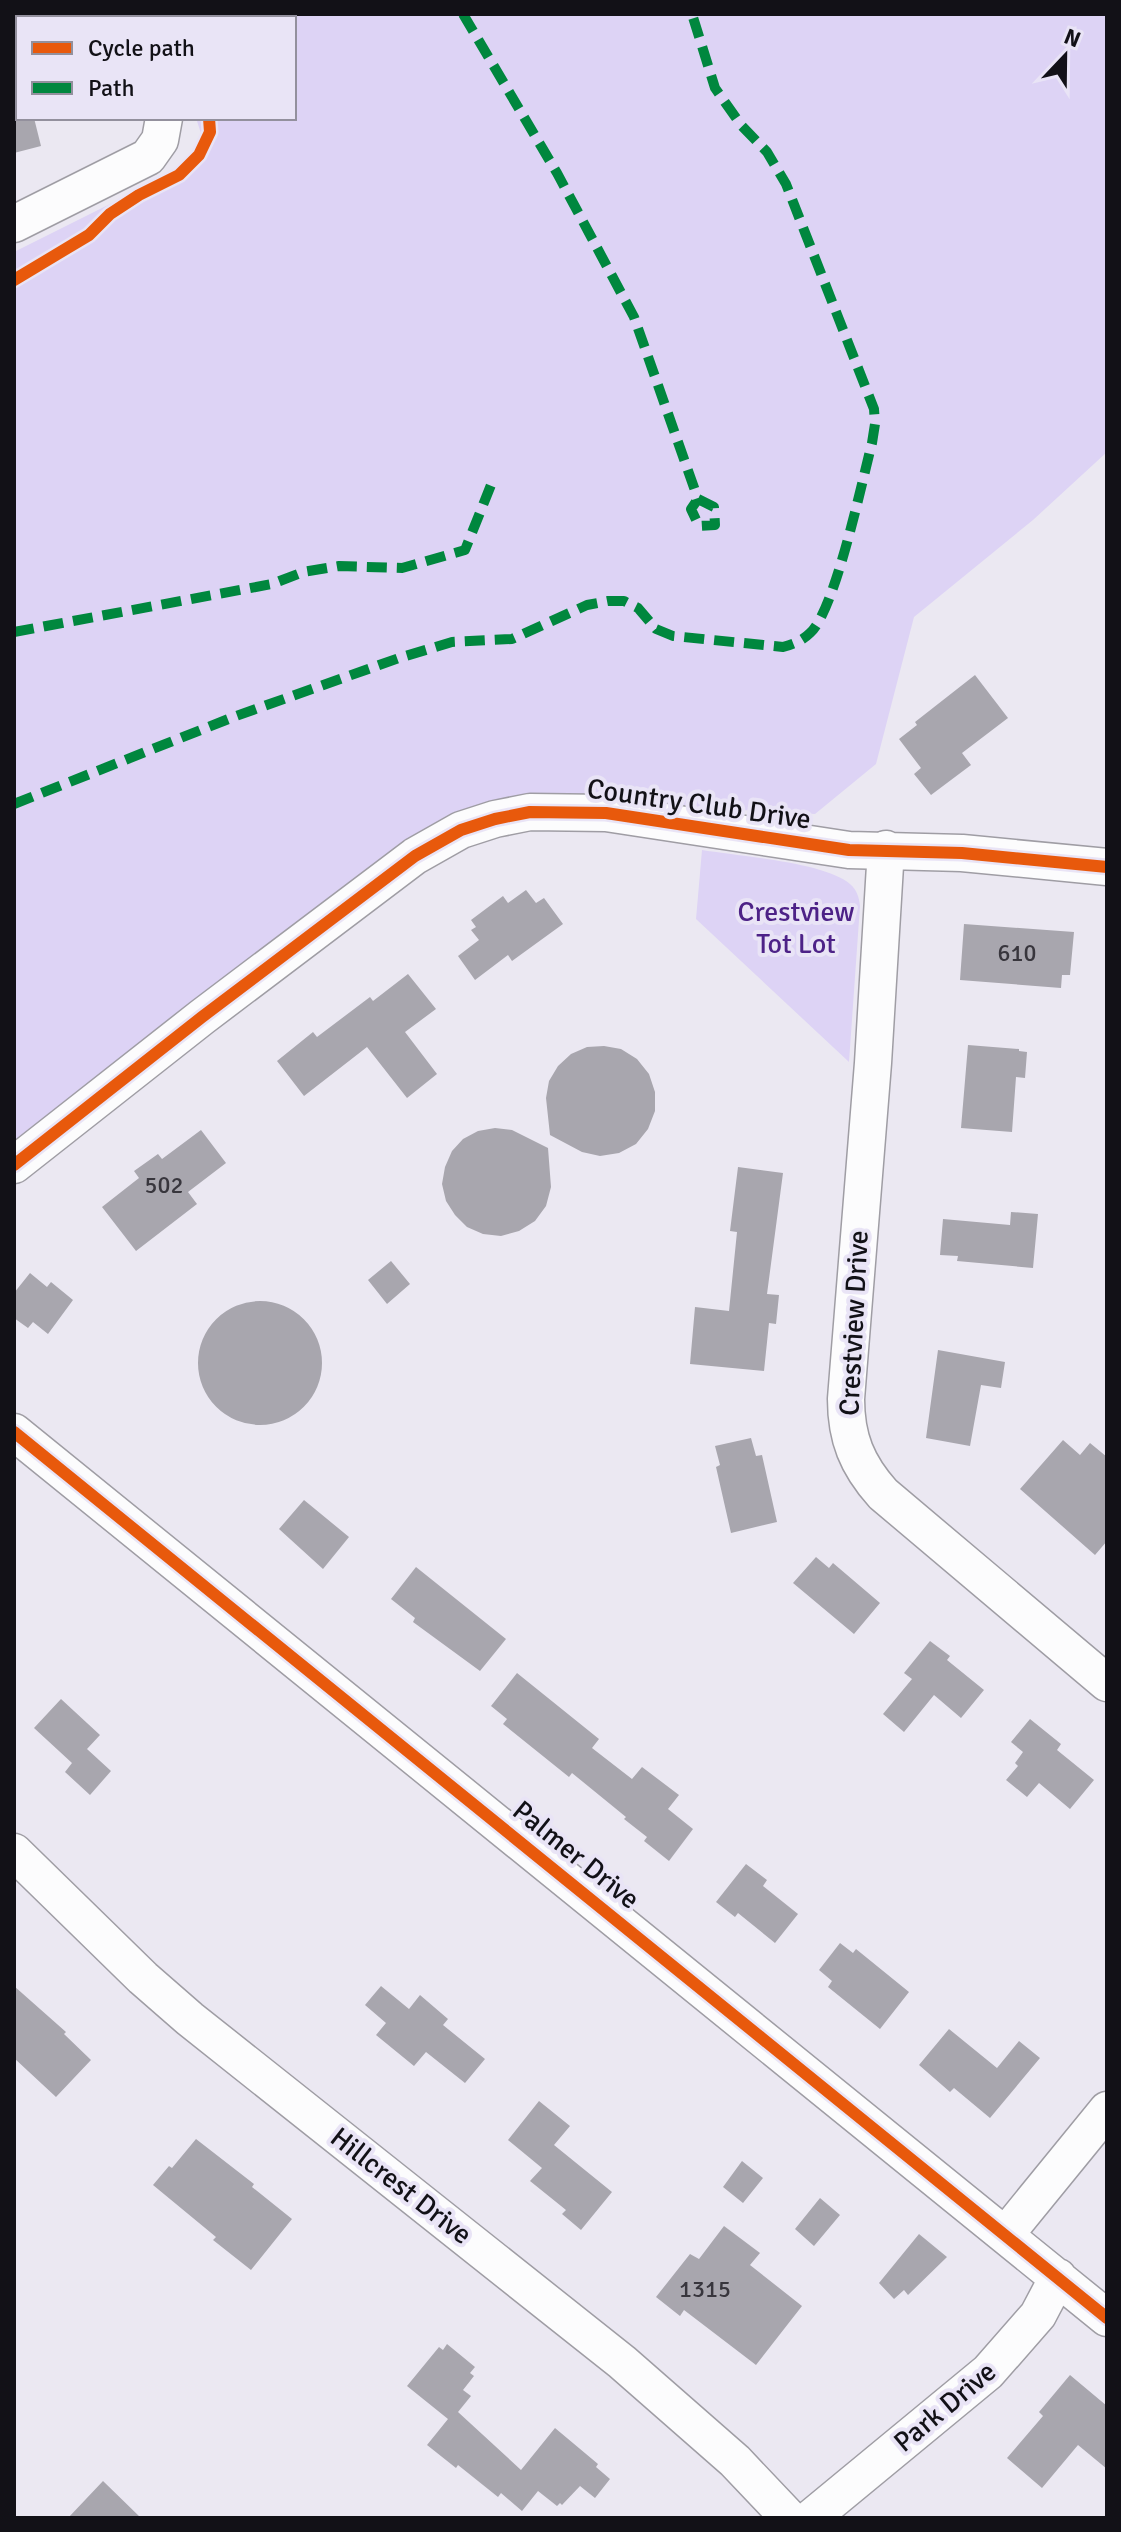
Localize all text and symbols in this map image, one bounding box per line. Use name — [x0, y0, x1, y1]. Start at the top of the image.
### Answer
legend — [16, 16, 296, 120]
north arrow — [1025, 16, 1105, 96]
text: N — [1060, 23, 1084, 53]
text: Cycle path — [88, 33, 195, 63]
text: Path — [88, 73, 134, 103]
street label: Country Club Drive — [585, 771, 813, 837]
park label: Crestview Tot Lot — [738, 895, 854, 961]
house number: 610 — [998, 938, 1036, 968]
house number: 502 — [145, 1170, 183, 1200]
street label: Crestview Drive — [832, 1229, 876, 1417]
street label: Palmer Drive — [506, 1794, 646, 1916]
street label: Hillcrest Drive — [323, 2120, 479, 2252]
house number: 1315 — [679, 2274, 731, 2304]
street label: Park Drive — [887, 2355, 1003, 2459]

